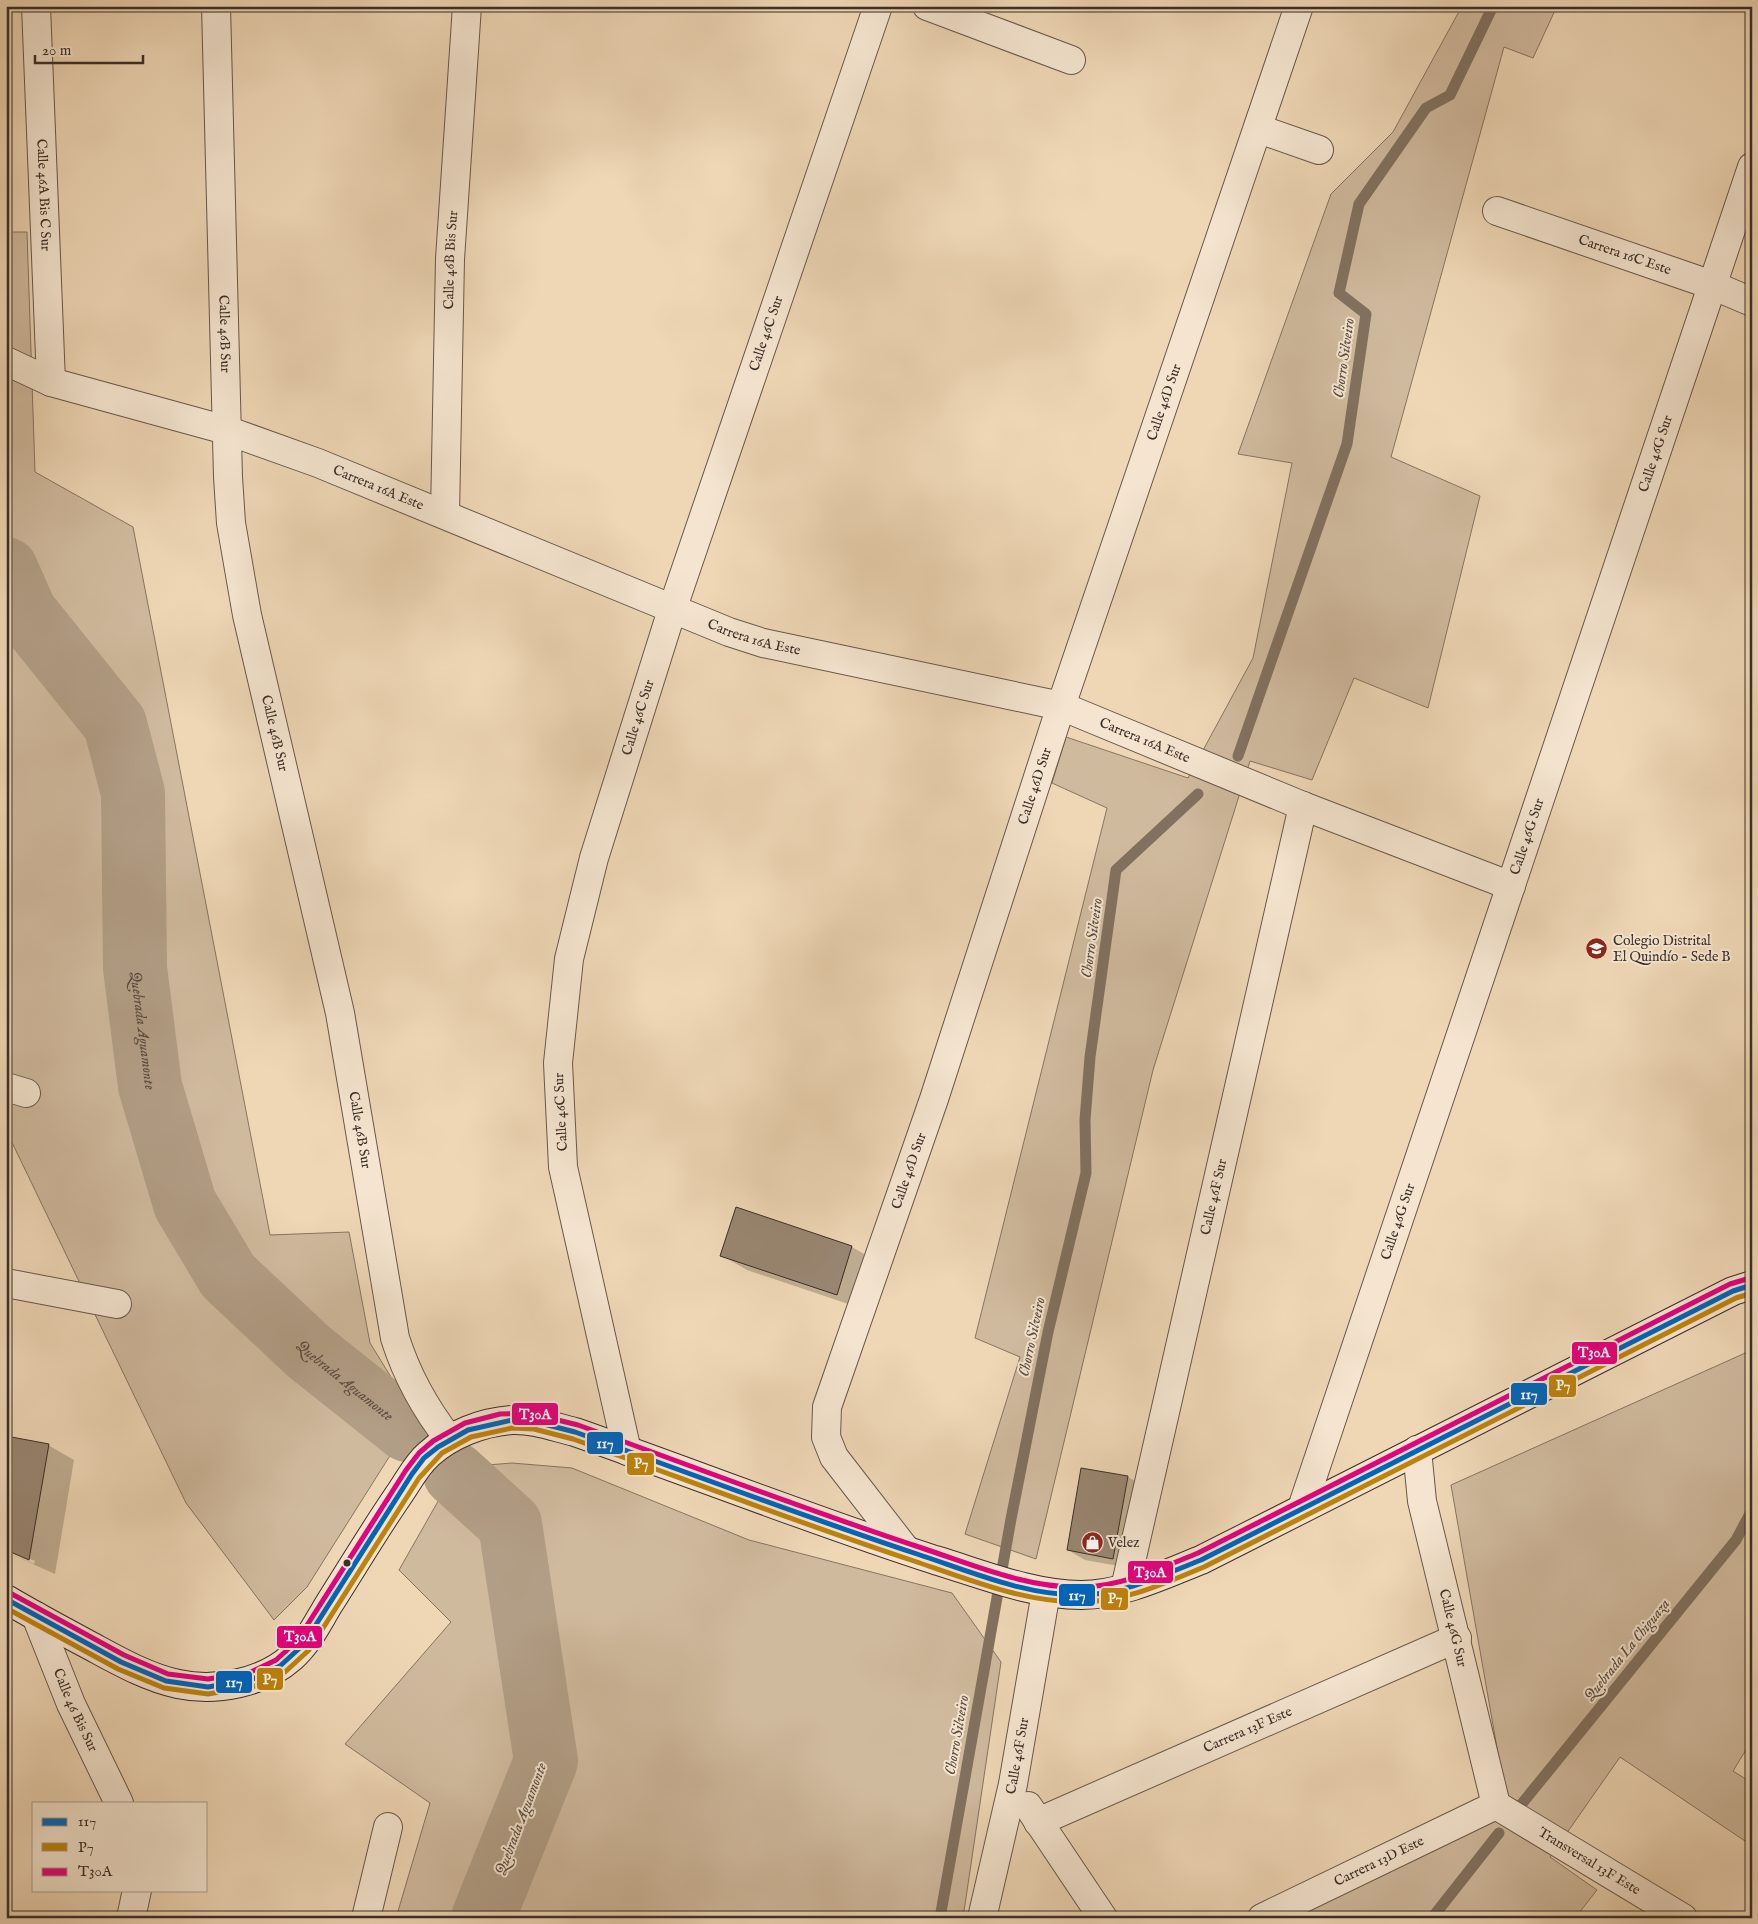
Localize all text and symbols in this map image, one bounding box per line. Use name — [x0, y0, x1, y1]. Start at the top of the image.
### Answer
scale bar — [35, 32, 142, 64]
text: 20 m — [42, 41, 72, 60]
street label: Calle 46A Bis C Sur — [32, 138, 55, 251]
street label: Calle 46B Bis Sur — [440, 210, 462, 310]
street label: Carrera 16C Este — [1576, 231, 1674, 279]
street label: Calle 46C Sur — [745, 293, 788, 374]
street label: Calle 46B Sur — [214, 295, 234, 373]
water label: Chorro Silveiro — [1329, 317, 1359, 399]
street label: Calle 46D Sur — [1143, 362, 1186, 443]
street label: Calle 46G Sur — [1635, 413, 1677, 494]
street label: Carrera 16A Este — [330, 461, 427, 515]
street label: Carrera 16A Este — [705, 615, 803, 660]
street label: Calle 46C Sur — [618, 677, 659, 758]
street label: Calle 46B Sur — [257, 693, 292, 773]
street label: Carrera 16A Este — [1096, 714, 1193, 768]
street label: Calle 46D Sur — [1014, 745, 1056, 827]
street label: Calle 46G Sur — [1506, 796, 1548, 877]
water label: Chorro Silveiro — [1077, 897, 1107, 979]
place label: Colegio Distrital El Quindío - Sede B — [1613, 932, 1731, 966]
school or university icon: Colegio Distrital El Quindío - Sede B — [1585, 937, 1609, 961]
water label: Quebrada Aguamonte — [126, 970, 160, 1092]
street label: Calle 46C Sur — [550, 1072, 572, 1152]
street label: Calle 46B Sur — [344, 1090, 375, 1170]
street label: Calle 46D Sur — [887, 1130, 931, 1212]
street label: Calle 46F Sur — [1197, 1157, 1231, 1237]
street label: Calle 46G Sur — [1377, 1181, 1419, 1262]
water label: Chorro Silveiro — [1014, 1296, 1050, 1378]
water label: Quebrada Aguamonte — [293, 1336, 397, 1425]
line badge: T30A — [1571, 1341, 1618, 1365]
text: T30A — [1577, 1344, 1611, 1362]
line badge: P7 — [1548, 1374, 1577, 1398]
text: P7 — [1556, 1377, 1571, 1395]
line badge: 117 — [1510, 1382, 1548, 1406]
text: 117 — [1521, 1386, 1538, 1404]
line badge: T30A — [511, 1402, 559, 1426]
text: T30A — [518, 1406, 552, 1424]
line badge: 117 — [586, 1431, 624, 1455]
text: 117 — [597, 1435, 614, 1453]
line badge: P7 — [626, 1452, 655, 1476]
text: P7 — [634, 1455, 649, 1473]
shop icon: Velez — [1080, 1531, 1104, 1555]
place label: Velez — [1107, 1534, 1140, 1552]
unlabelled marker — [342, 1558, 352, 1568]
line badge: T30A — [1127, 1560, 1174, 1584]
text: T30A — [1133, 1564, 1167, 1582]
line badge: 117 — [1058, 1583, 1096, 1607]
text: 117 — [1069, 1587, 1086, 1605]
line badge: P7 — [1100, 1587, 1129, 1611]
street label: Calle 46G Sur — [1435, 1587, 1471, 1669]
text: P7 — [1108, 1590, 1123, 1608]
water label: Quebrada La Chiguaza — [1580, 1595, 1675, 1706]
line badge: T30A — [276, 1625, 323, 1649]
text: T30A — [283, 1628, 317, 1646]
street label: Calle 46 Bis Sur — [49, 1666, 102, 1755]
line badge: P7 — [256, 1667, 284, 1691]
line badge: 117 — [215, 1670, 253, 1694]
text: P7 — [263, 1671, 278, 1689]
text: 117 — [226, 1674, 243, 1692]
water label: Chorro Silveiro — [941, 1694, 973, 1776]
street label: Carrera 13F Este — [1200, 1702, 1295, 1757]
street label: Calle 46F Sur — [1002, 1716, 1033, 1796]
water label: Quebrada Aguamonte — [491, 1760, 552, 1878]
legend — [32, 1802, 208, 1892]
text: 117 — [78, 1812, 96, 1831]
street label: Transversal 13F Este — [1535, 1824, 1644, 1900]
street label: Carrera 13D Este — [1331, 1832, 1427, 1891]
text: P7 — [78, 1838, 94, 1857]
text: T30A — [78, 1862, 113, 1881]

